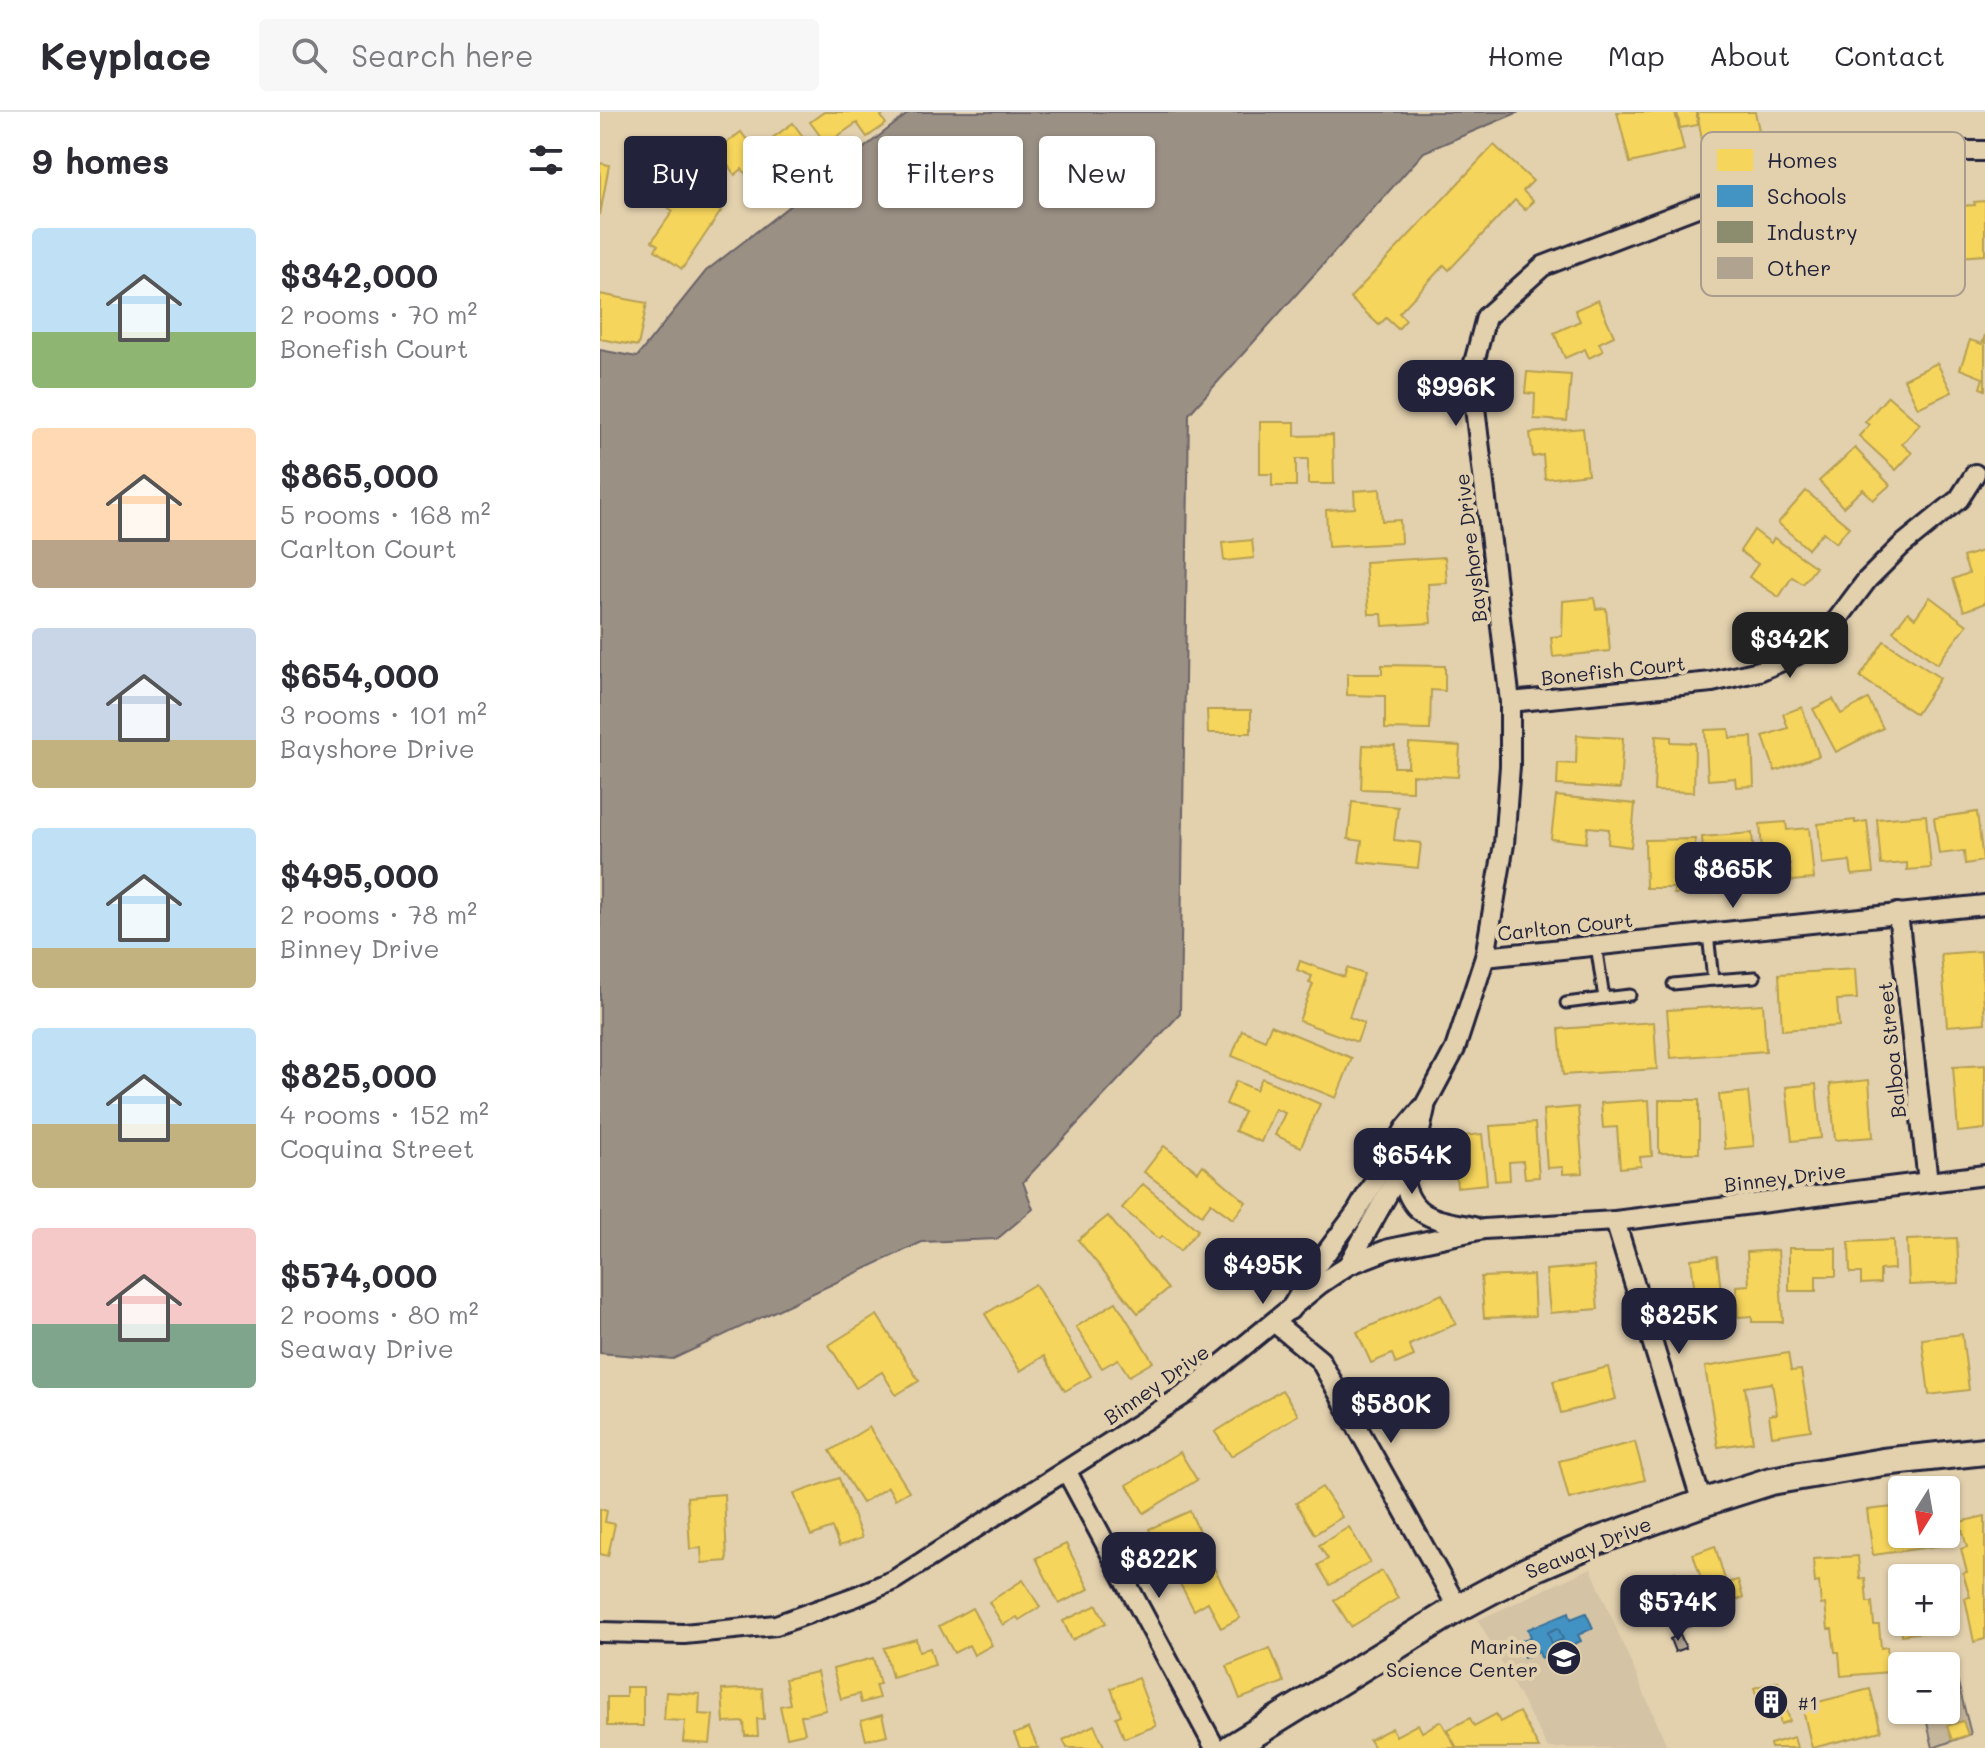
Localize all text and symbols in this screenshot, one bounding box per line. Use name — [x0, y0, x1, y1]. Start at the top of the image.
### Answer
search box — [259, 19, 819, 91]
text: Keyplace — [40, 30, 211, 80]
icon: search — [287, 33, 331, 77]
text: Search here — [351, 35, 534, 75]
text: Home — [1488, 37, 1564, 73]
text: Map — [1608, 37, 1665, 73]
text: About — [1709, 37, 1790, 73]
text: Contact — [1834, 37, 1945, 73]
legend — [1701, 132, 1965, 296]
chip: Buy — [624, 136, 727, 208]
chip: Rent — [743, 136, 862, 208]
chip: Filters — [878, 136, 1023, 208]
chip: New — [1039, 136, 1155, 208]
text: 9 homes — [32, 138, 169, 183]
icon: filters — [524, 138, 568, 182]
text: Homes — [1767, 145, 1838, 174]
text: Schools — [1767, 181, 1847, 210]
text: Industry — [1767, 217, 1858, 246]
text: $342,000 — [280, 252, 438, 297]
text: Other — [1767, 253, 1831, 282]
icon: home — [96, 260, 192, 356]
text: 2 rooms · 70 m² — [280, 297, 477, 331]
text: Bonefish Court — [280, 331, 468, 365]
pin: $996K — [1400, 360, 1512, 428]
text: $996K — [1416, 369, 1496, 403]
text: $865,000 — [280, 452, 439, 497]
icon: home — [96, 460, 192, 556]
street label: Bayshore Drive — [1448, 472, 1492, 624]
text: 5 rooms · 168 m² — [280, 497, 491, 531]
text: Carlton Court — [280, 531, 457, 565]
pin: $342K — [1734, 612, 1846, 680]
text: $342K — [1750, 621, 1830, 655]
street label: Bonefish Court — [1540, 649, 1686, 691]
text: $654,000 — [280, 652, 439, 697]
icon: home — [96, 660, 192, 756]
text: 3 rooms · 101 m² — [280, 697, 487, 731]
text: Bayshore Drive — [280, 731, 475, 765]
pin: $865K — [1677, 842, 1789, 910]
text: $865K — [1693, 851, 1773, 885]
text: $495,000 — [280, 852, 439, 897]
icon: home — [96, 860, 192, 956]
text: 2 rooms · 78 m² — [280, 897, 477, 931]
street label: Carlton Court — [1496, 906, 1634, 946]
text: Binney Drive — [280, 931, 440, 965]
street label: Balboa Street — [1871, 981, 1911, 1119]
text: $825,000 — [280, 1052, 437, 1097]
icon: home — [96, 1060, 192, 1156]
text: 4 rooms · 152 m² — [280, 1097, 489, 1131]
pin: $654K — [1356, 1128, 1468, 1196]
text: Coquina Street — [280, 1131, 475, 1165]
text: $654K — [1372, 1137, 1452, 1171]
street label: Binney Drive — [1722, 1157, 1848, 1197]
pin: $495K — [1207, 1238, 1319, 1306]
text: $495K — [1223, 1247, 1303, 1281]
text: $574,000 — [280, 1252, 437, 1297]
icon: home — [96, 1260, 192, 1356]
pin: $825K — [1623, 1288, 1735, 1356]
text: 2 rooms · 80 m² — [280, 1297, 479, 1331]
text: $825K — [1639, 1297, 1719, 1331]
text: Seaway Drive — [280, 1331, 454, 1365]
street label: Binney Drive — [1098, 1338, 1214, 1430]
pin: $580K — [1335, 1377, 1447, 1445]
text: $580K — [1350, 1386, 1432, 1420]
north arrow — [1888, 1476, 1960, 1548]
map controls — [1888, 1476, 1960, 1724]
street label: Seaway Drive — [1521, 1510, 1655, 1584]
pin: $822K — [1103, 1532, 1215, 1600]
text: $822K — [1120, 1541, 1198, 1575]
button: + — [1888, 1564, 1960, 1636]
pin: $574K — [1622, 1575, 1734, 1643]
text: $574K — [1638, 1584, 1718, 1618]
place label: Marine Science Center — [1386, 1633, 1538, 1682]
school or university icon: Marine Science Center — [1545, 1639, 1583, 1677]
button: − — [1888, 1652, 1960, 1724]
building icon: #1 — [1752, 1683, 1790, 1721]
place label: #1 — [1797, 1689, 1818, 1715]

